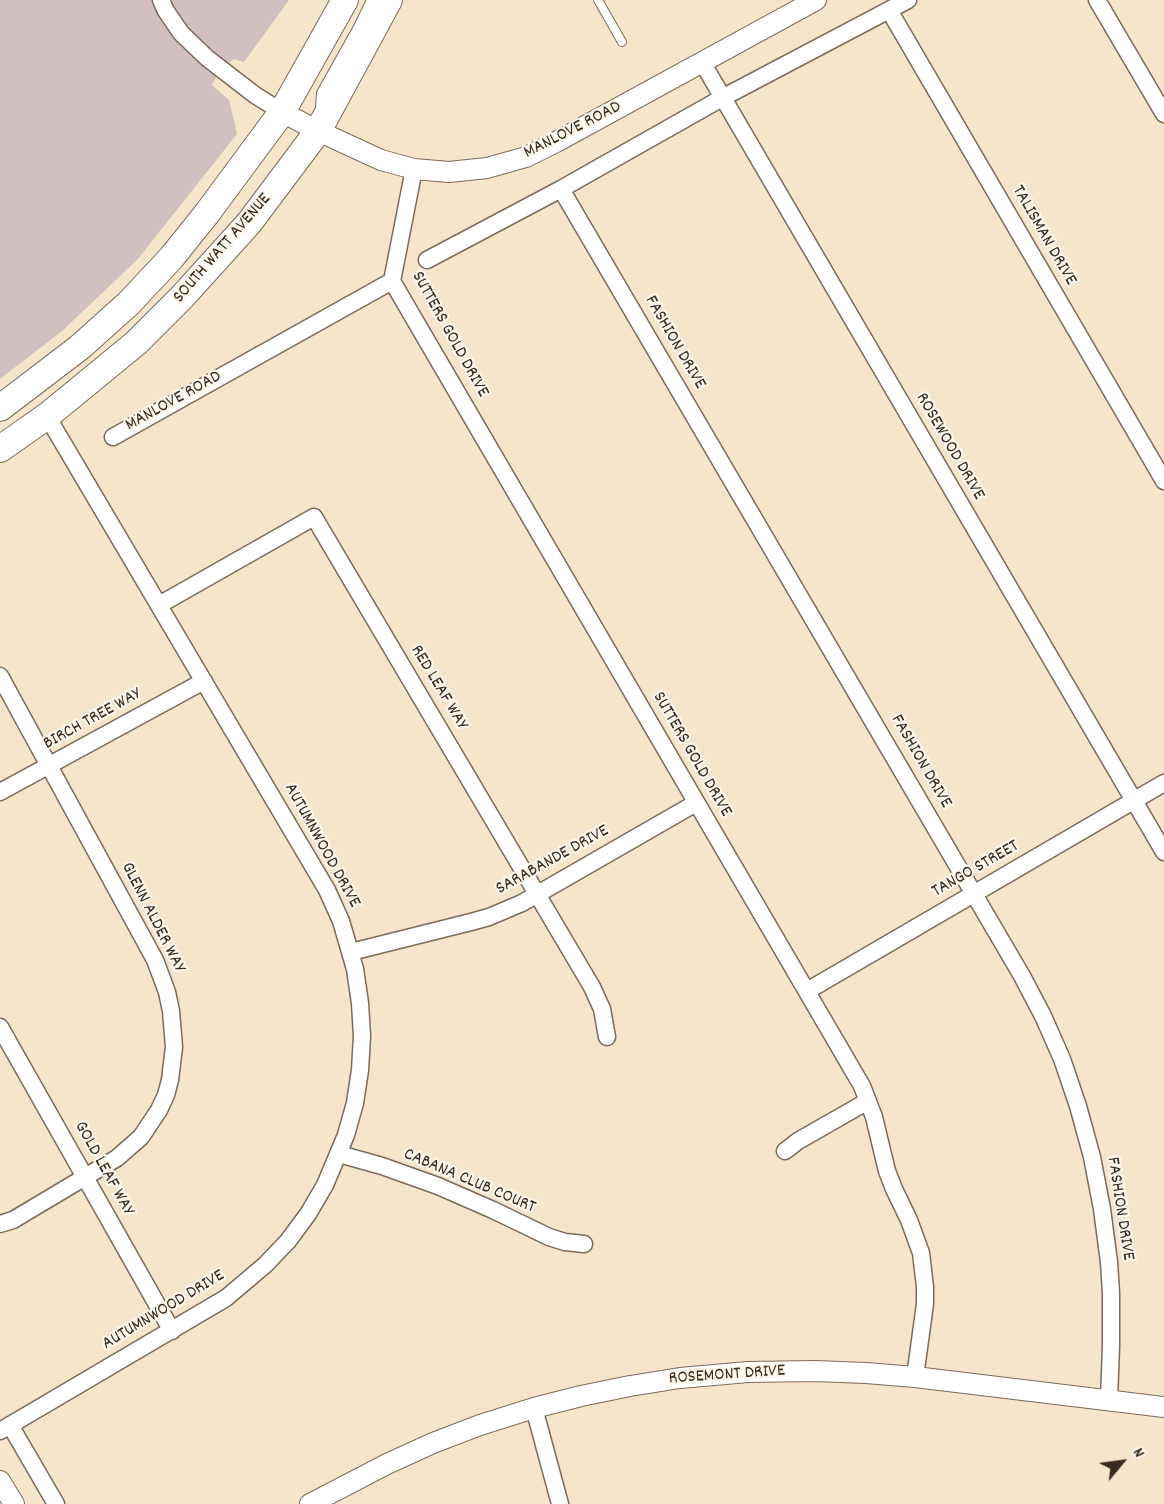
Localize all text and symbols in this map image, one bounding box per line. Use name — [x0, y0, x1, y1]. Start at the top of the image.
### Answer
street label: MANLOVE ROAD — [521, 97, 625, 165]
street label: TALISMAN DRIVE — [1006, 182, 1080, 290]
street label: SOUTH WATT AVENUE — [169, 190, 277, 308]
street label: SUTTERS GOLD DRIVE — [405, 268, 493, 402]
street label: FASHION DRIVE — [639, 292, 709, 394]
street label: MANLOVE ROAD — [122, 367, 226, 437]
street label: ROSEWOOD DRIVE — [910, 390, 988, 504]
street label: RED LEAF WAY — [404, 642, 472, 734]
street label: BIRCH TREE WAY — [40, 684, 146, 756]
street label: SUTTERS GOLD DRIVE — [646, 689, 736, 821]
street label: FASHION DRIVE — [885, 711, 955, 813]
street label: AUTUMNWOOD DRIVE — [278, 780, 364, 912]
street label: SARABANDE DRIVE — [493, 821, 613, 901]
street label: TANGO STREET — [929, 836, 1023, 904]
street label: GLENN ALDER WAY — [115, 859, 189, 977]
street label: GOLD LEAF WAY — [68, 1118, 138, 1220]
street label: CABANA CLUB COURT — [400, 1144, 538, 1220]
street label: FASHION DRIVE — [1100, 1156, 1138, 1262]
street label: AUTUMNWOOD DRIVE — [99, 1266, 229, 1356]
street label: ROSEMONT DRIVE — [668, 1361, 786, 1391]
north arrow — [1092, 1432, 1152, 1492]
text: N — [1126, 1444, 1150, 1462]

